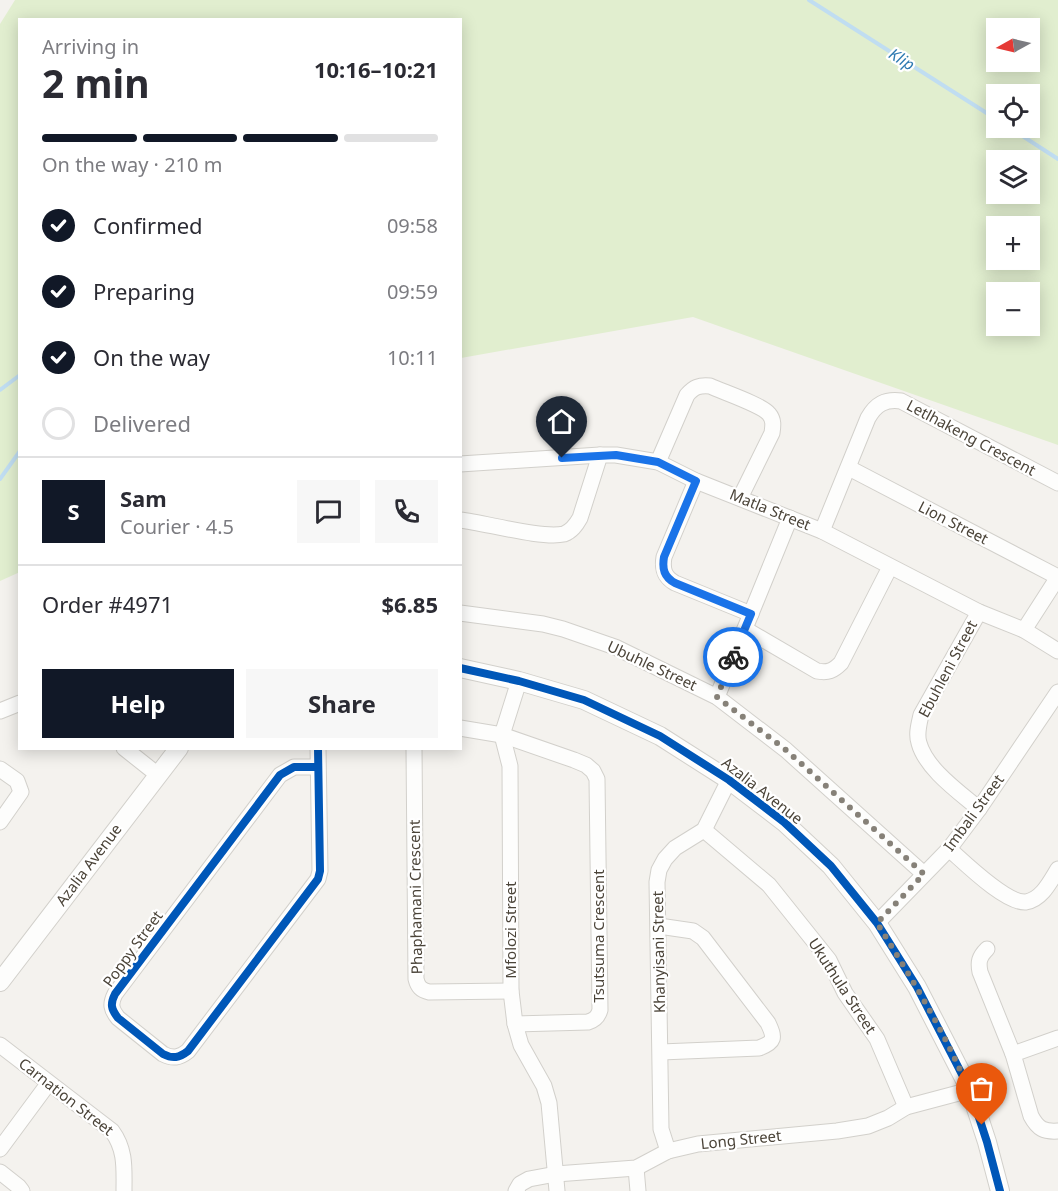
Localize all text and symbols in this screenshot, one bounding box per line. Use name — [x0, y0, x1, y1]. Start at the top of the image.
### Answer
north arrow — [986, 18, 1040, 72]
map controls — [986, 18, 1040, 336]
text: Arriving in — [42, 33, 139, 60]
water label: Klip — [885, 43, 919, 75]
text: 10:16–10:21 — [314, 54, 438, 84]
text: 2 min — [42, 56, 149, 109]
button: locate — [986, 84, 1040, 138]
button: layers — [986, 150, 1040, 204]
text: On the way · 210 m — [42, 151, 222, 178]
icon: check — [42, 209, 75, 242]
text: Confirmed — [93, 210, 203, 240]
text: 09:58 — [387, 212, 438, 239]
button: + — [986, 216, 1040, 270]
icon: check — [42, 275, 75, 308]
text: Preparing — [93, 276, 195, 306]
text: 09:59 — [387, 278, 438, 305]
button: − — [986, 282, 1040, 336]
icon: check — [42, 341, 75, 374]
text: On the way — [93, 342, 210, 372]
text: 10:11 — [387, 344, 438, 371]
street label: Letlhakeng Crescent — [903, 395, 1040, 480]
pin — [536, 396, 587, 458]
icon: home — [545, 405, 578, 438]
text: Delivered — [93, 408, 191, 438]
button: chat — [297, 480, 360, 543]
button: phone — [375, 480, 438, 543]
text: Sam — [120, 483, 167, 513]
street label: Matla Street — [727, 484, 814, 535]
text: S — [67, 496, 80, 526]
street label: Lion Street — [915, 496, 992, 549]
text: Courier · 4.5 — [120, 513, 234, 540]
text: Order #4971 — [42, 589, 173, 619]
text: $6.85 — [381, 589, 438, 619]
street label: Ebuhleni Street — [913, 616, 981, 721]
courier — [703, 627, 763, 687]
street label: Ubuhle Street — [604, 636, 701, 695]
icon: bike — [717, 641, 750, 674]
button: Help — [42, 669, 234, 738]
button: Share — [246, 669, 438, 738]
street label: Azalia Avenue — [718, 752, 807, 828]
street label: Imbali Street — [939, 770, 1008, 855]
street label: Azalia Avenue — [51, 819, 126, 909]
street label: Phaphamani Crescent — [404, 819, 426, 974]
street label: Tsutsuma Crescent — [588, 869, 608, 1003]
street label: Mfolozi Street — [500, 881, 520, 979]
street label: Khanyisani Street — [647, 890, 669, 1013]
street label: Poppy Street — [98, 906, 167, 991]
street label: Ukuthula Street — [804, 934, 882, 1038]
street label: Carnation Street — [15, 1053, 119, 1140]
pin — [956, 1063, 1007, 1125]
icon: bag — [965, 1072, 998, 1105]
street label: Long Street — [699, 1125, 783, 1153]

